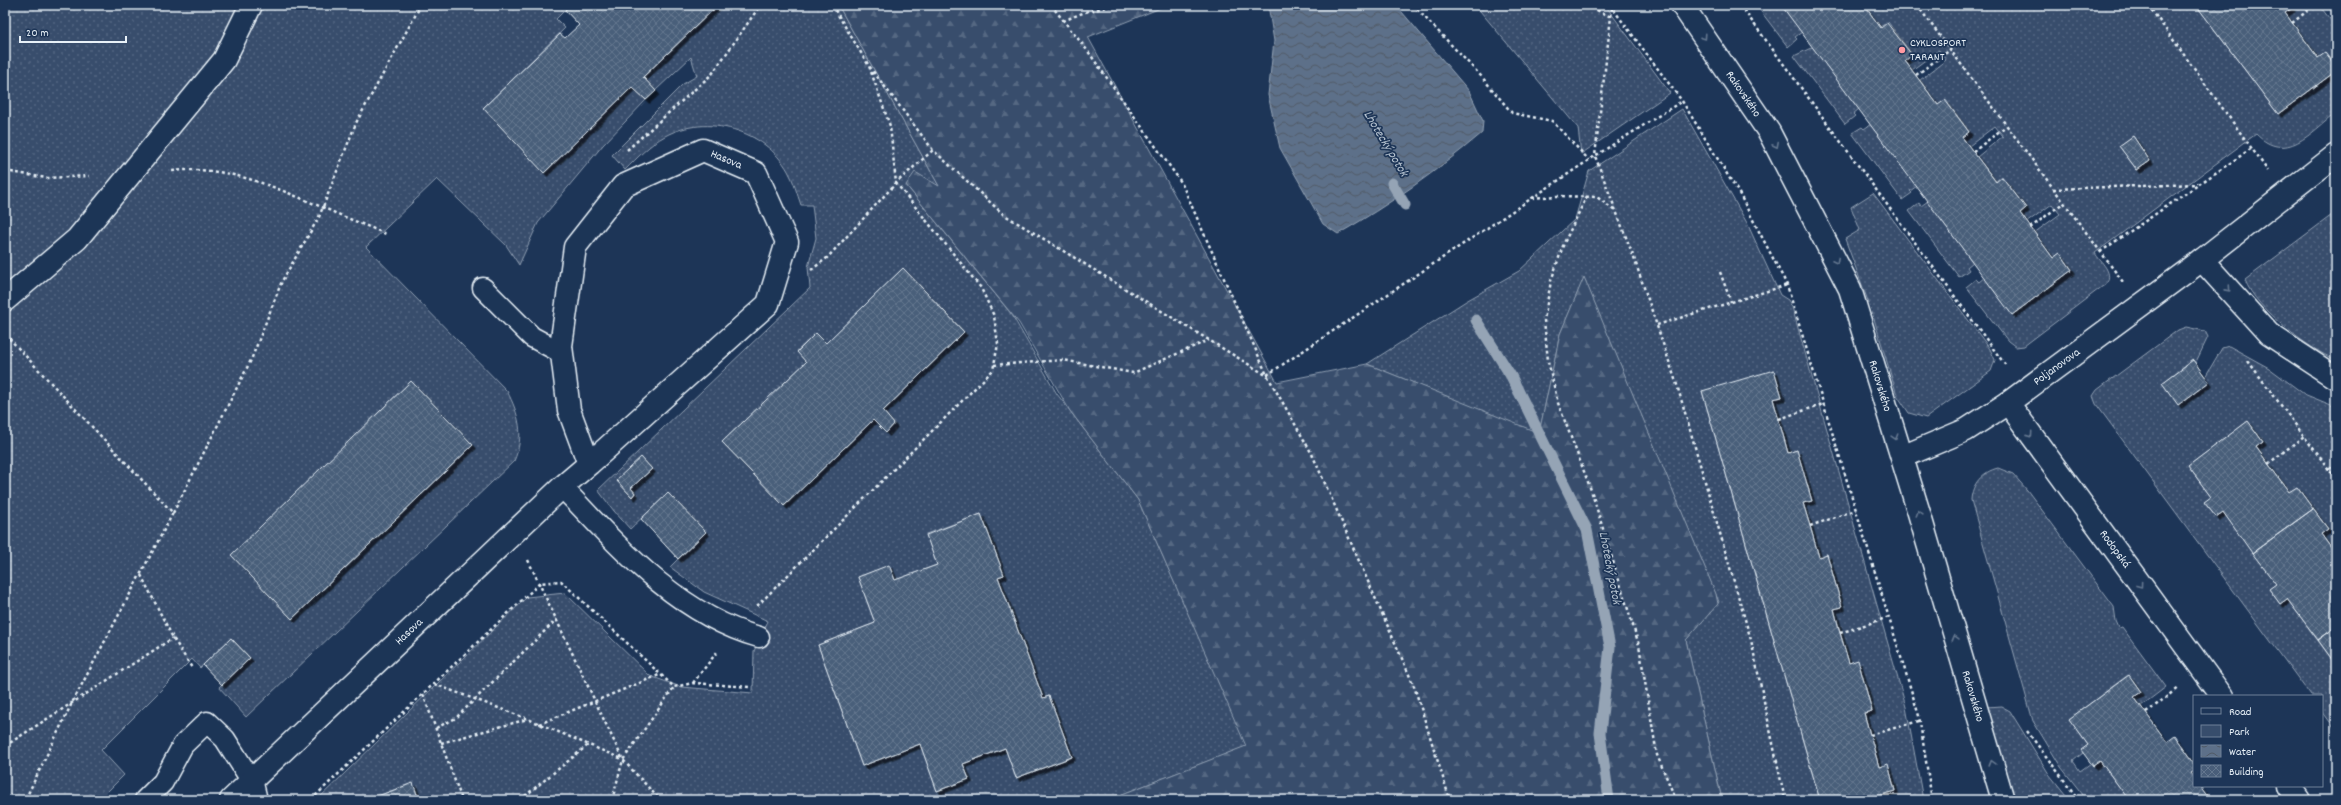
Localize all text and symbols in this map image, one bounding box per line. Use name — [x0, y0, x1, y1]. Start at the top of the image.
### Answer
scale bar — [20, 18, 126, 44]
text: 20 m — [26, 25, 49, 42]
one-way arrow — [1699, 33, 1707, 40]
place label: CYKLOSPORT TARANT — [1910, 35, 1966, 66]
marker: CYKLOSPORT TARANT — [1897, 45, 1907, 55]
street label: Rakovského — [1721, 68, 1765, 121]
water label: Lhotecký potok — [1358, 107, 1413, 182]
one-way arrow — [1771, 141, 1779, 149]
street label: Hasova — [708, 146, 745, 174]
one-way arrow — [1831, 257, 1838, 264]
one-way arrow — [2224, 284, 2231, 291]
street label: Poljanovova — [2030, 344, 2084, 390]
street label: Rakovského — [1864, 358, 1896, 414]
one-way arrow — [2025, 431, 2033, 438]
one-way arrow — [1890, 433, 1899, 440]
one-way arrow — [1915, 510, 1924, 517]
street label: Rodopská — [2095, 526, 2135, 572]
water label: Lhotecký potok — [1593, 530, 1626, 608]
one-way arrow — [2135, 580, 2142, 587]
street label: Hasova — [391, 614, 427, 649]
one-way arrow — [1951, 635, 1960, 642]
street label: Rakovského — [1957, 669, 1988, 724]
legend — [2193, 695, 2323, 787]
text: Road — [2229, 704, 2251, 721]
text: Park — [2229, 724, 2250, 741]
text: Water — [2229, 744, 2256, 761]
one-way arrow — [1988, 759, 1997, 766]
text: Building — [2229, 764, 2264, 781]

